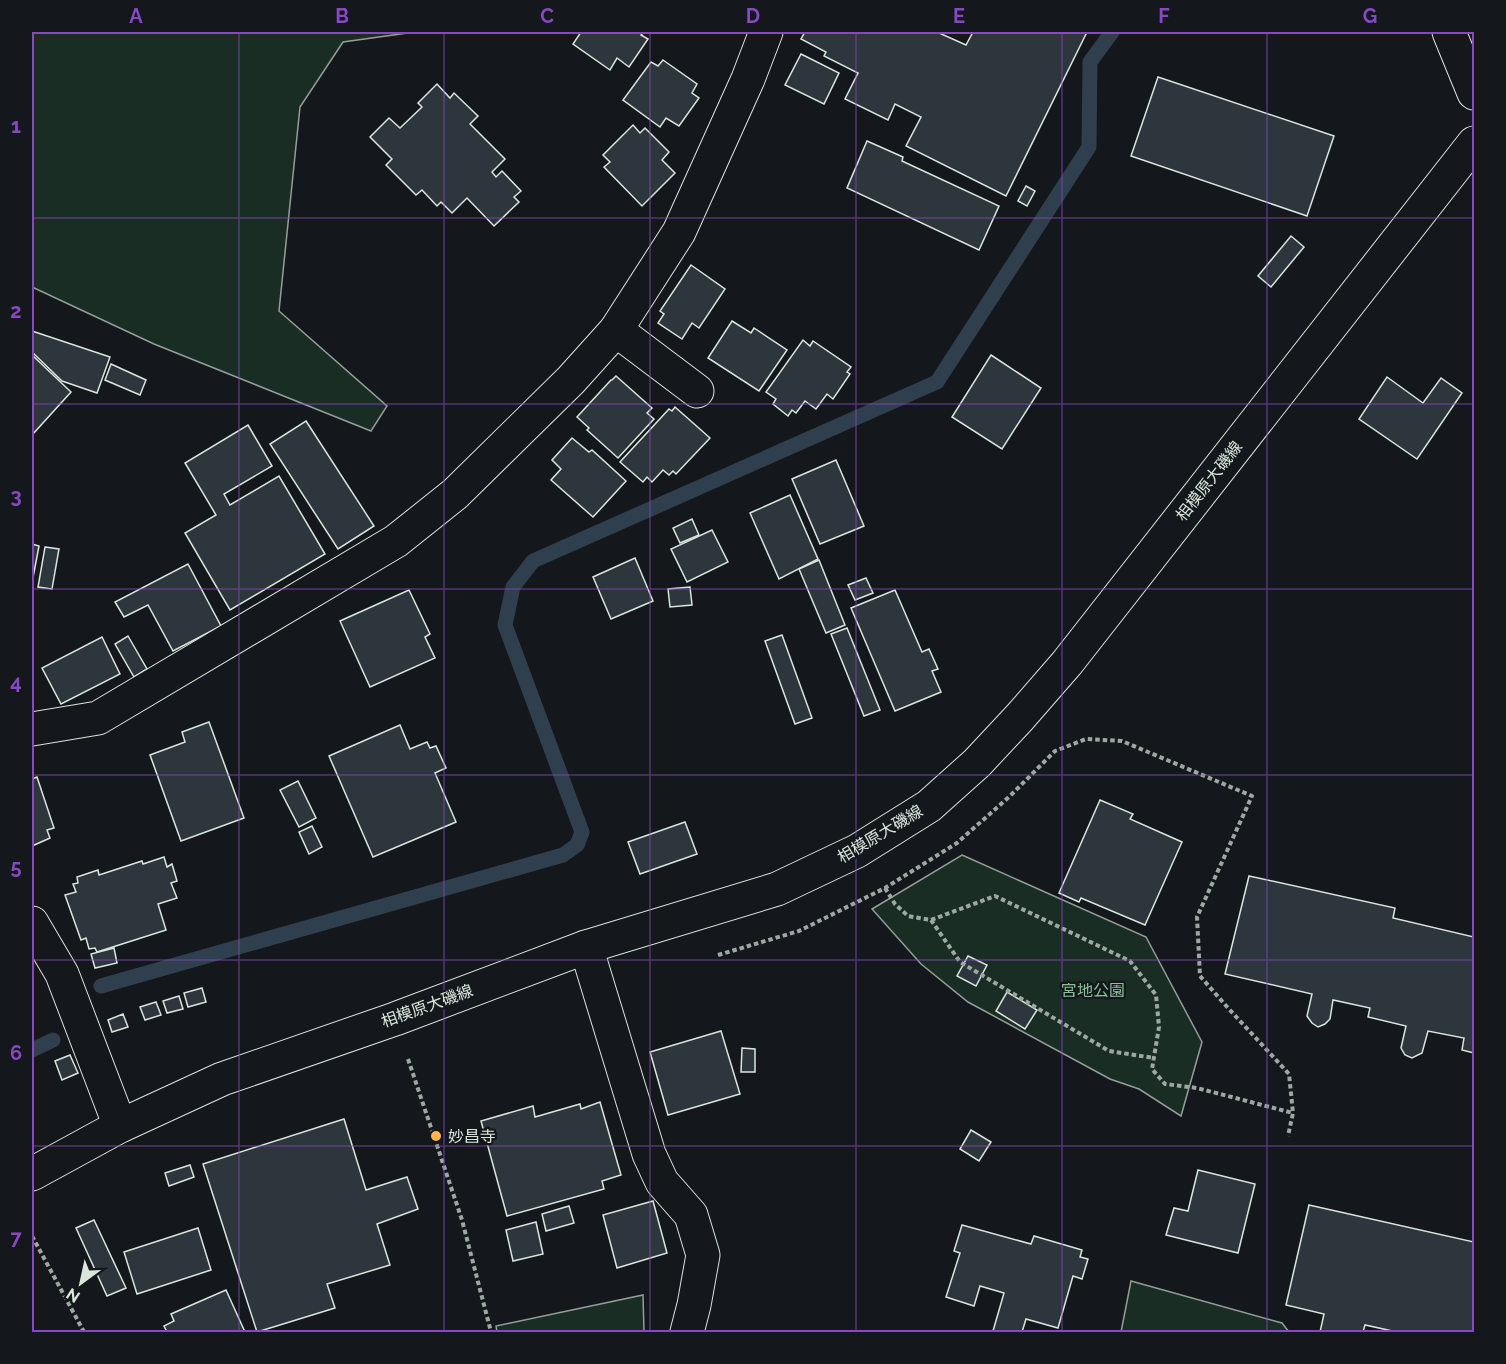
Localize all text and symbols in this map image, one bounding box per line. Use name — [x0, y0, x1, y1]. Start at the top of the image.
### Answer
text: A — [129, 4, 143, 28]
text: B — [335, 4, 349, 28]
text: C — [540, 4, 554, 28]
text: D — [746, 4, 760, 28]
text: E — [953, 4, 965, 28]
text: F — [1158, 4, 1170, 28]
text: G — [1363, 4, 1377, 28]
text: 1 — [11, 114, 21, 138]
text: 2 — [10, 299, 22, 323]
street label: 相模原大磯線 — [1172, 437, 1246, 525]
text: 3 — [10, 484, 22, 508]
text: 4 — [10, 670, 22, 694]
street label: 相模原大磯線 — [834, 801, 926, 867]
text: 5 — [10, 855, 22, 879]
street label: 相模原大磯線 — [379, 981, 475, 1031]
park label: 宮地公園 — [1061, 981, 1125, 1000]
text: 6 — [10, 1041, 22, 1065]
place label: 妙昌寺 — [448, 1127, 496, 1146]
marker: 妙昌寺 — [429, 1129, 443, 1143]
text: 7 — [10, 1226, 22, 1250]
north arrow — [51, 1253, 111, 1313]
text: N — [63, 1284, 83, 1306]

